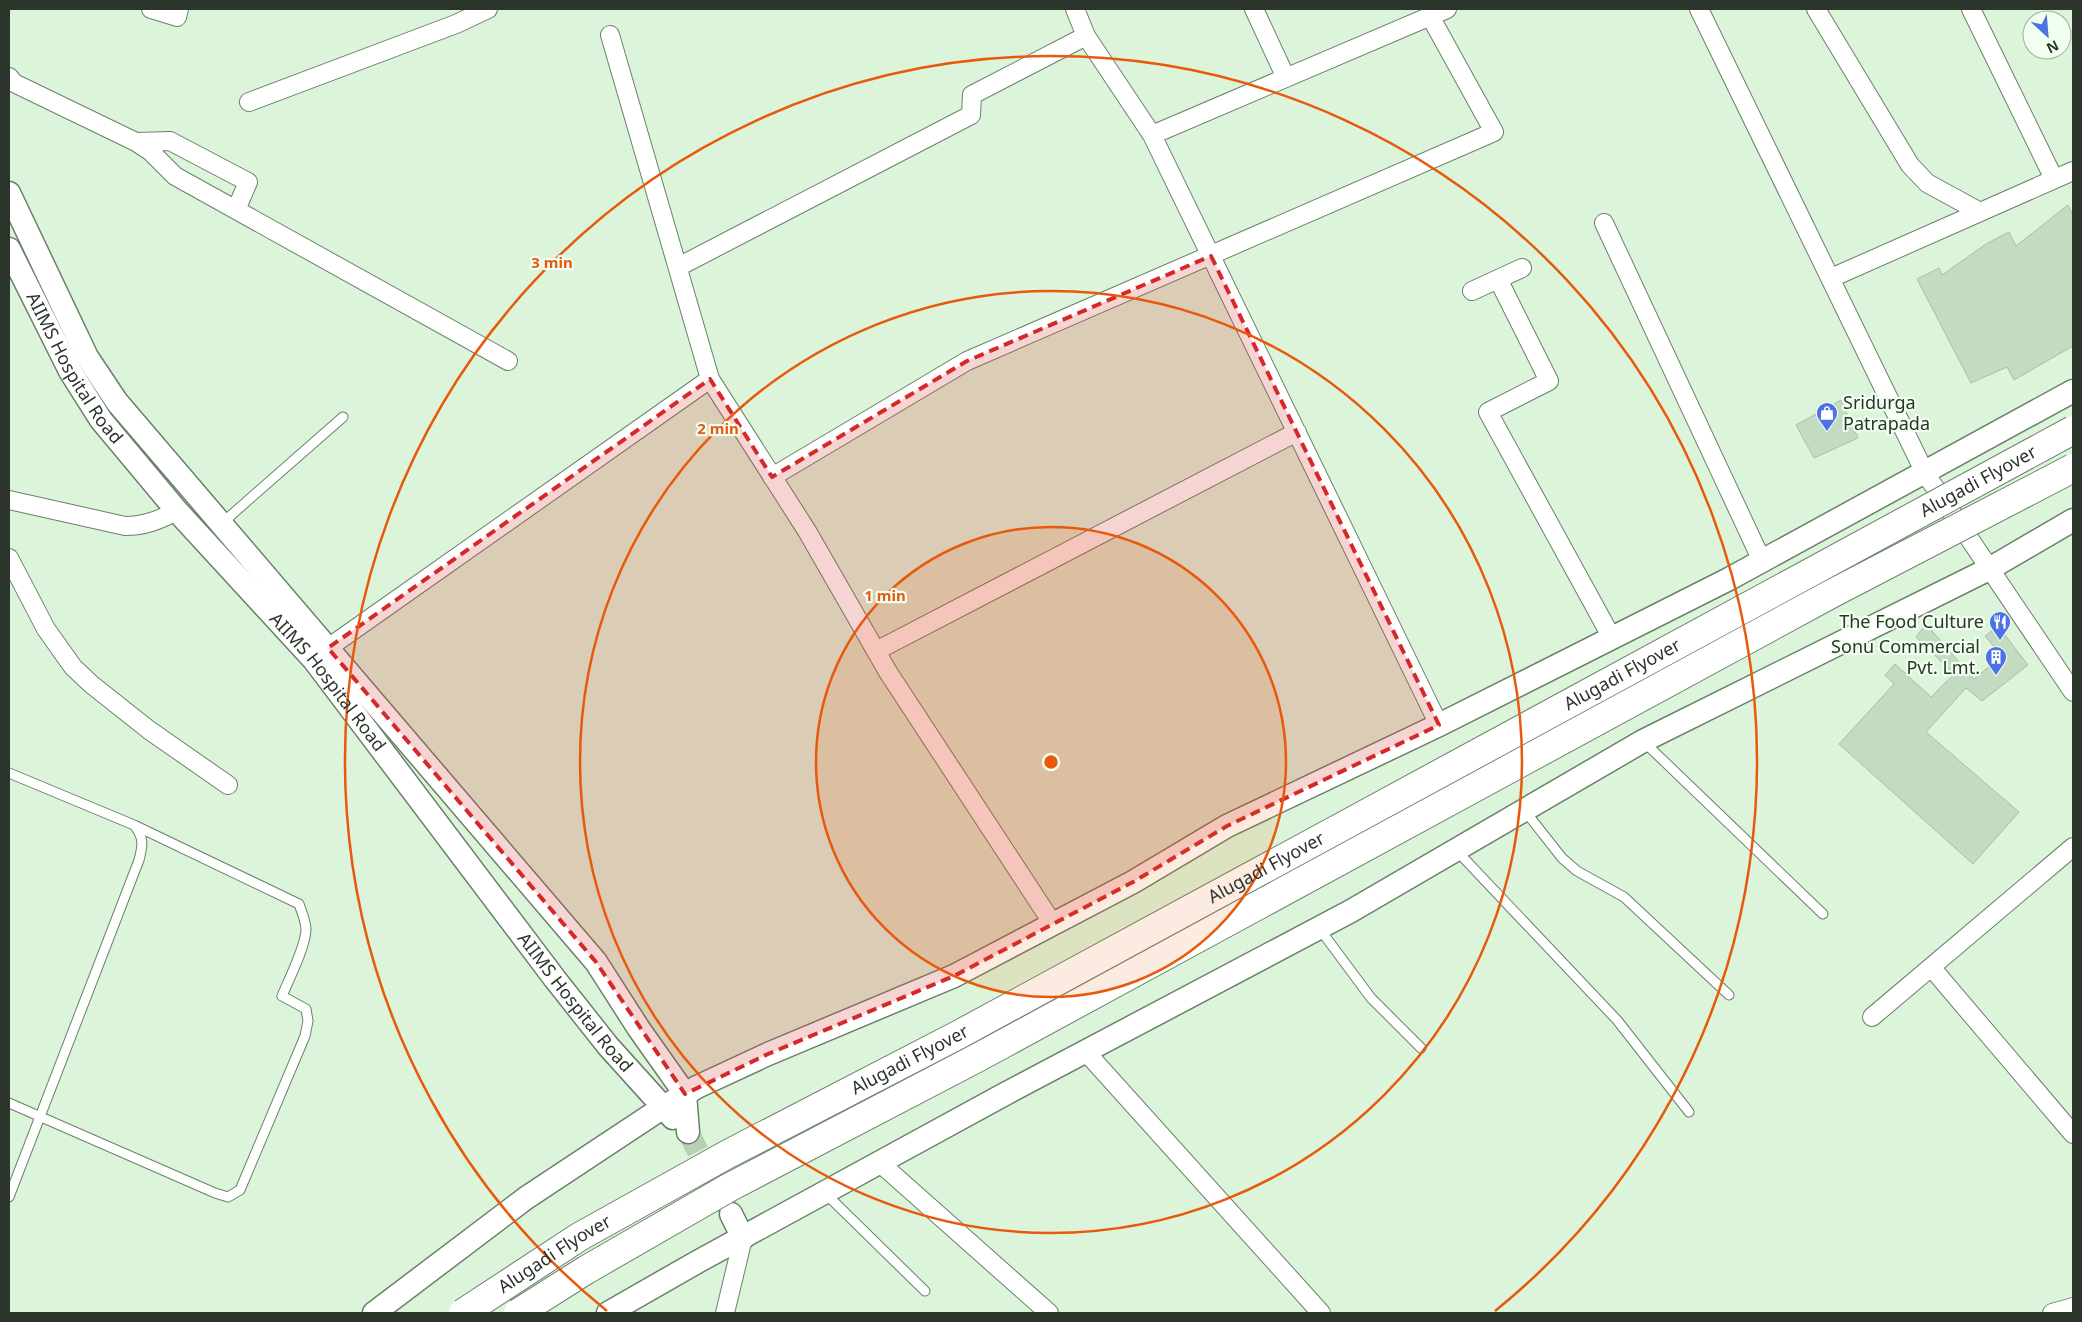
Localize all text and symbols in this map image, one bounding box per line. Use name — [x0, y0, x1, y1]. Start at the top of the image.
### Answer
north arrow — [2022, 10, 2072, 60]
text: N — [2044, 36, 2062, 58]
text: 3 min — [531, 252, 573, 272]
street label: AIIMS Hospital Road — [21, 288, 129, 448]
place label: Sridurga Patrapada — [1843, 390, 1930, 435]
shop icon: Sridurga Patrapada — [1815, 401, 1839, 432]
text: 2 min — [697, 418, 739, 438]
street label: Alugadi Flyover — [1915, 439, 2041, 522]
text: 1 min — [864, 585, 906, 605]
street label: AIIMS Hospital Road — [265, 607, 392, 756]
place label: The Food Culture — [1839, 609, 1984, 633]
restaurant icon: The Food Culture — [1988, 610, 2012, 641]
street label: Alugadi Flyover — [1559, 632, 1685, 715]
place label: Sonu Commercial Pvt. Lmt. — [1831, 634, 1980, 679]
building icon: Sonu Commercial Pvt. Lmt. — [1984, 645, 2008, 676]
centre of rings — [1042, 753, 1060, 771]
street label: Alugadi Flyover — [1203, 825, 1329, 908]
street label: AIIMS Hospital Road — [513, 927, 639, 1077]
street label: Alugadi Flyover — [846, 1018, 973, 1099]
street label: Alugadi Flyover — [493, 1208, 615, 1298]

